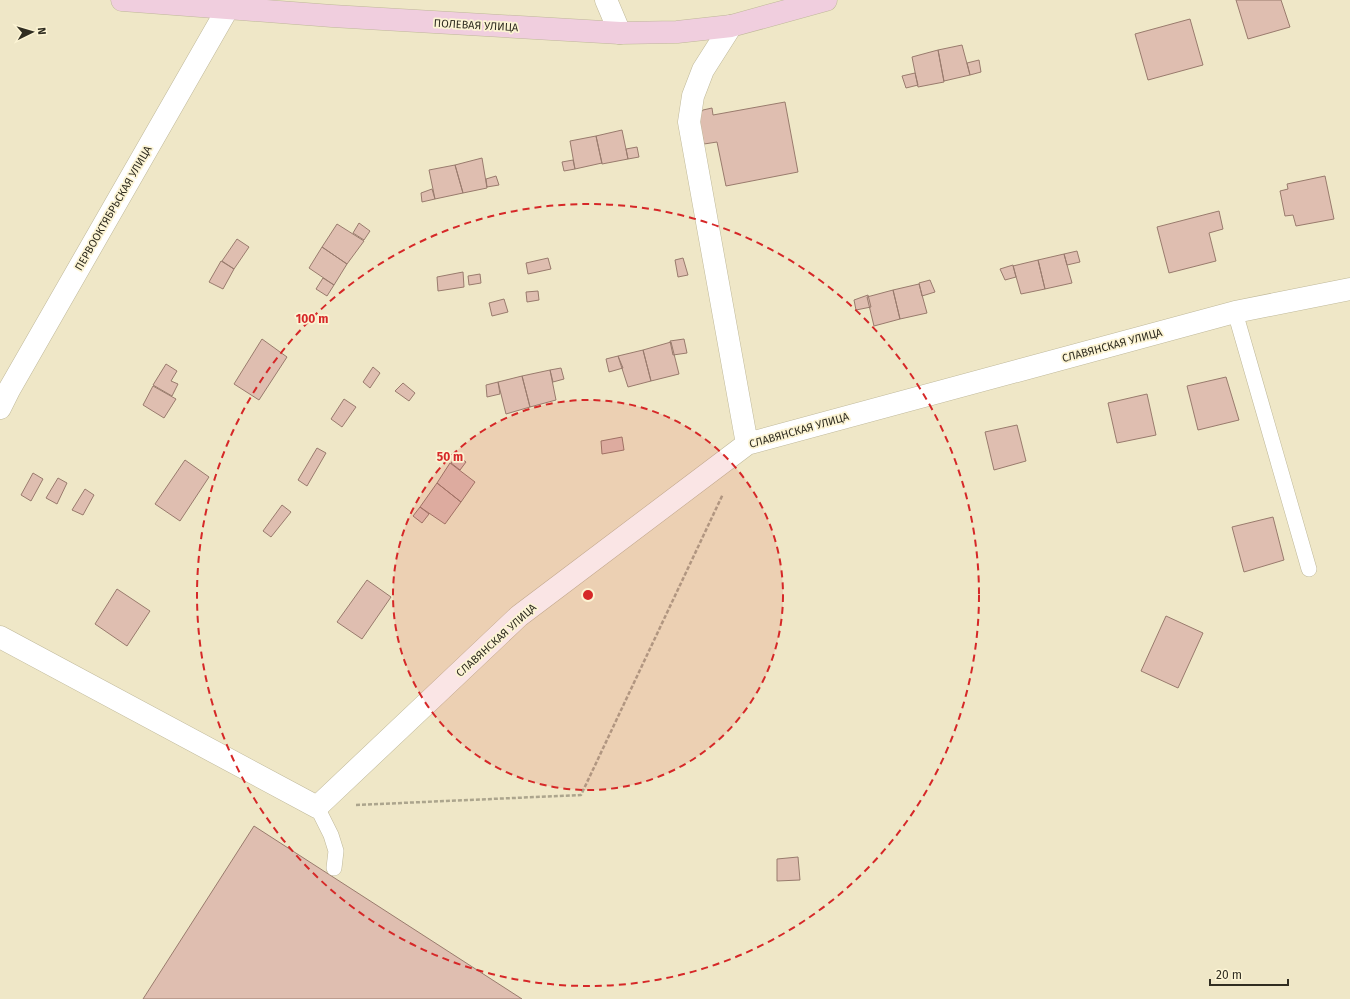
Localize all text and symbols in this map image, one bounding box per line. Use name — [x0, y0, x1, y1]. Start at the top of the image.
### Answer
north arrow — [12, 12, 52, 52]
street label: ПОЛЕВАЯ УЛИЦА — [433, 17, 519, 34]
text: N — [35, 27, 48, 35]
street label: ПЕРВООКТЯБРЬСКАЯ УЛИЦА — [72, 143, 155, 273]
text: 100 m — [296, 312, 328, 326]
street label: СЛАВЯНСКАЯ УЛИЦА — [1061, 326, 1164, 365]
street label: СЛАВЯНСКАЯ УЛИЦА — [748, 410, 851, 451]
text: 50 m — [437, 450, 463, 464]
centre of rings — [581, 588, 595, 602]
street label: СЛАВЯНСКАЯ УЛИЦА — [454, 601, 540, 680]
scale bar — [1210, 961, 1288, 987]
text: 20 m — [1216, 968, 1242, 982]

